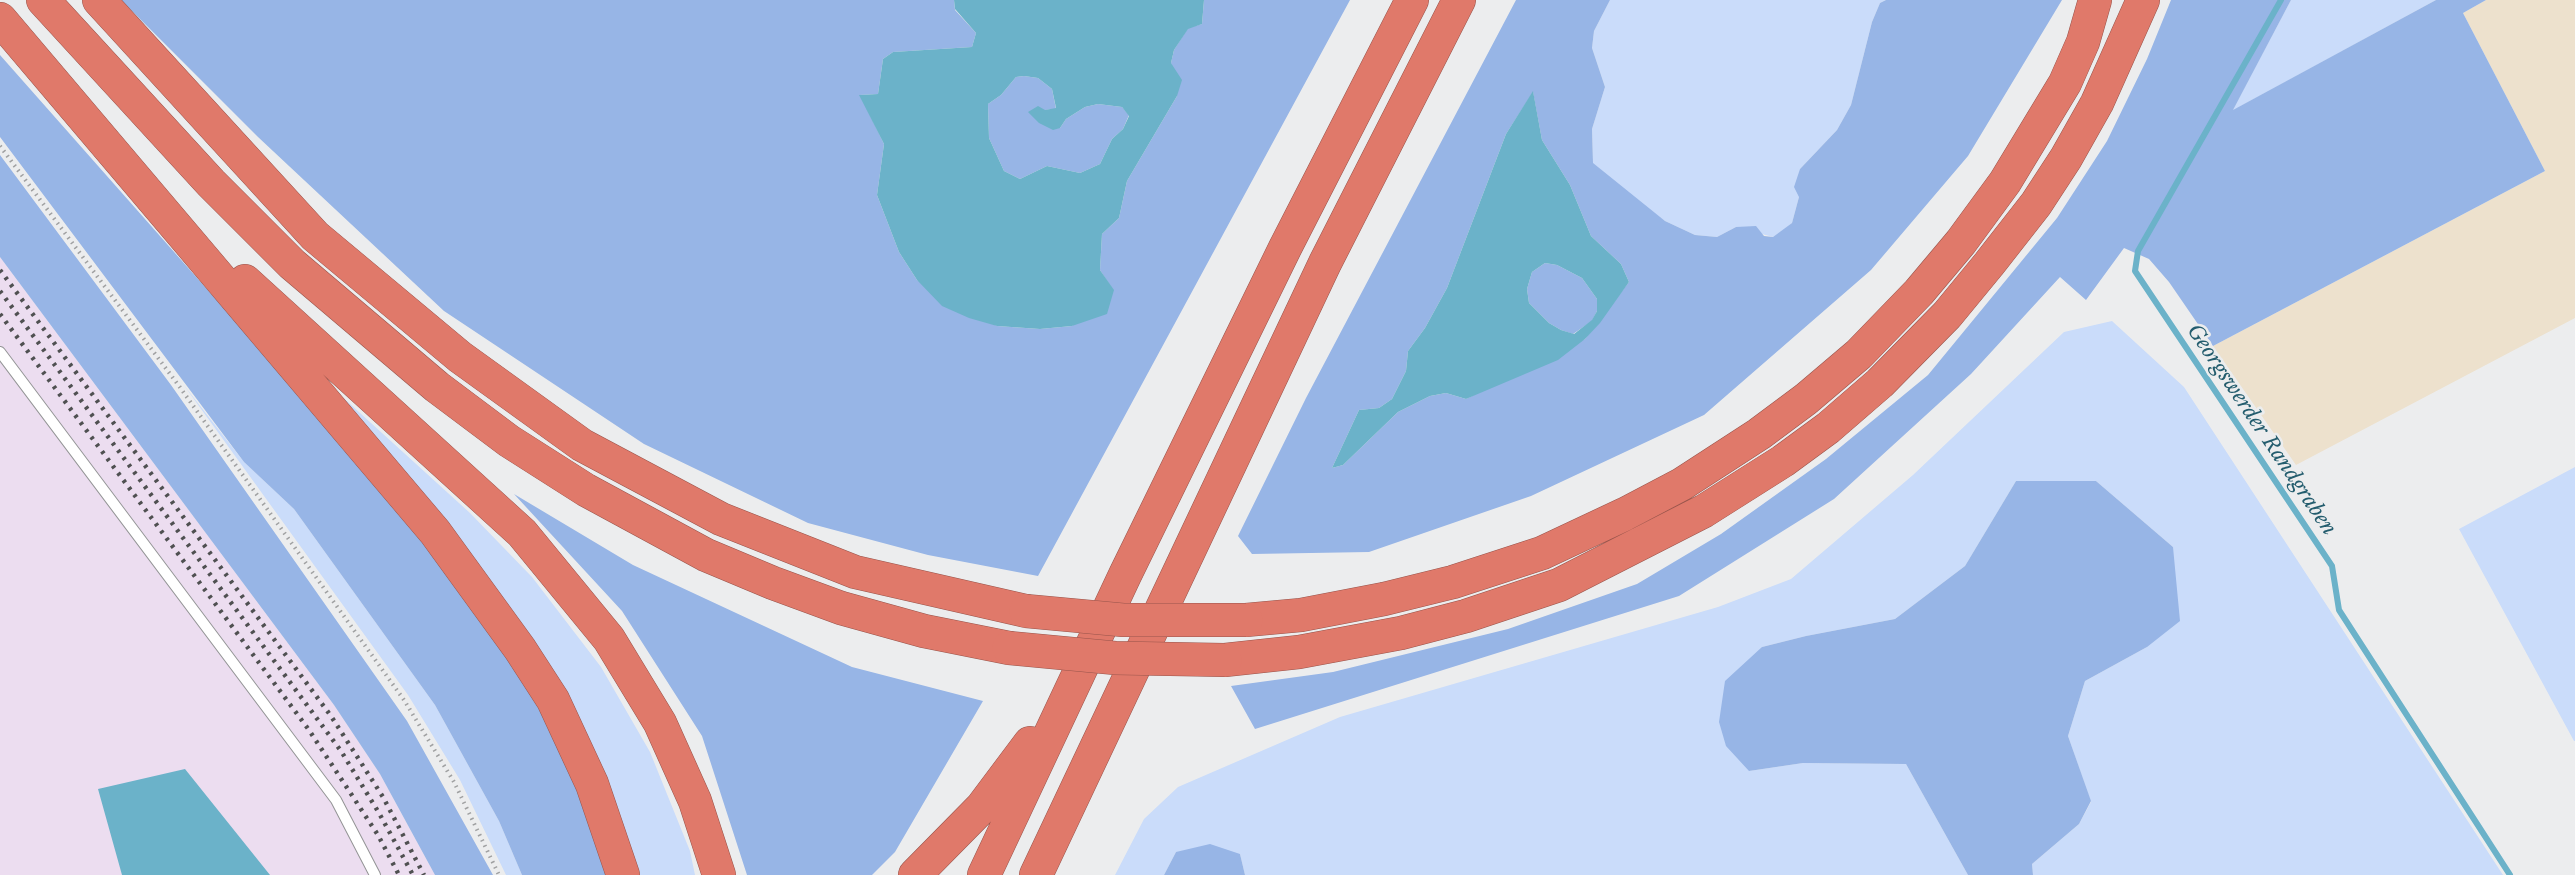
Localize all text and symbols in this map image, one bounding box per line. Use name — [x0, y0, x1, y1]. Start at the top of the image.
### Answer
water label: Georgswerder Randgraben — [2181, 320, 2341, 540]

